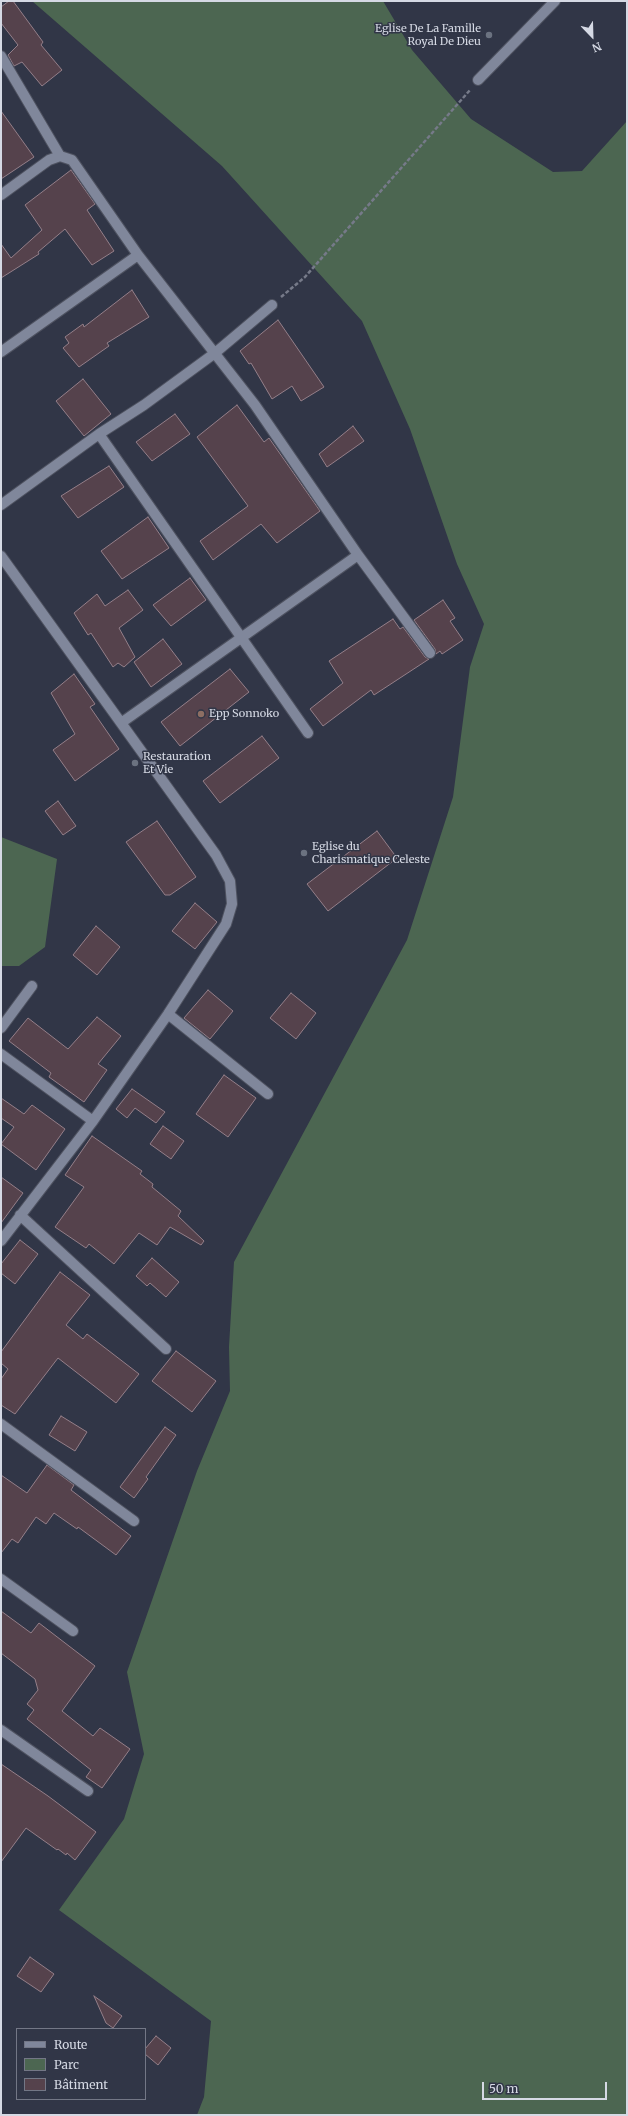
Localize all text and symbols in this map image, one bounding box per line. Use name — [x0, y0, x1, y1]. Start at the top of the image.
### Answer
north arrow — [572, 16, 612, 56]
place label: Eglise De La Famille Royal De Dieu — [375, 22, 481, 48]
marker: Eglise De La Famille Royal De Dieu — [484, 30, 494, 40]
text: N — [590, 39, 603, 55]
place label: Epp Sonnoko — [209, 707, 279, 721]
marker: Epp Sonnoko — [196, 709, 206, 719]
place label: Restauration Et Vie — [143, 750, 211, 776]
marker: Restauration Et Vie — [130, 758, 140, 768]
place label: Eglise du Charismatique Celeste — [312, 840, 430, 866]
marker: Eglise du Charismatique Celeste — [299, 848, 309, 858]
legend — [16, 2028, 146, 2100]
text: Route — [54, 2037, 87, 2052]
text: Parc — [54, 2057, 79, 2072]
scale bar — [484, 2074, 609, 2100]
text: Bâtiment — [54, 2077, 108, 2092]
text: 50 m — [489, 2081, 518, 2096]

